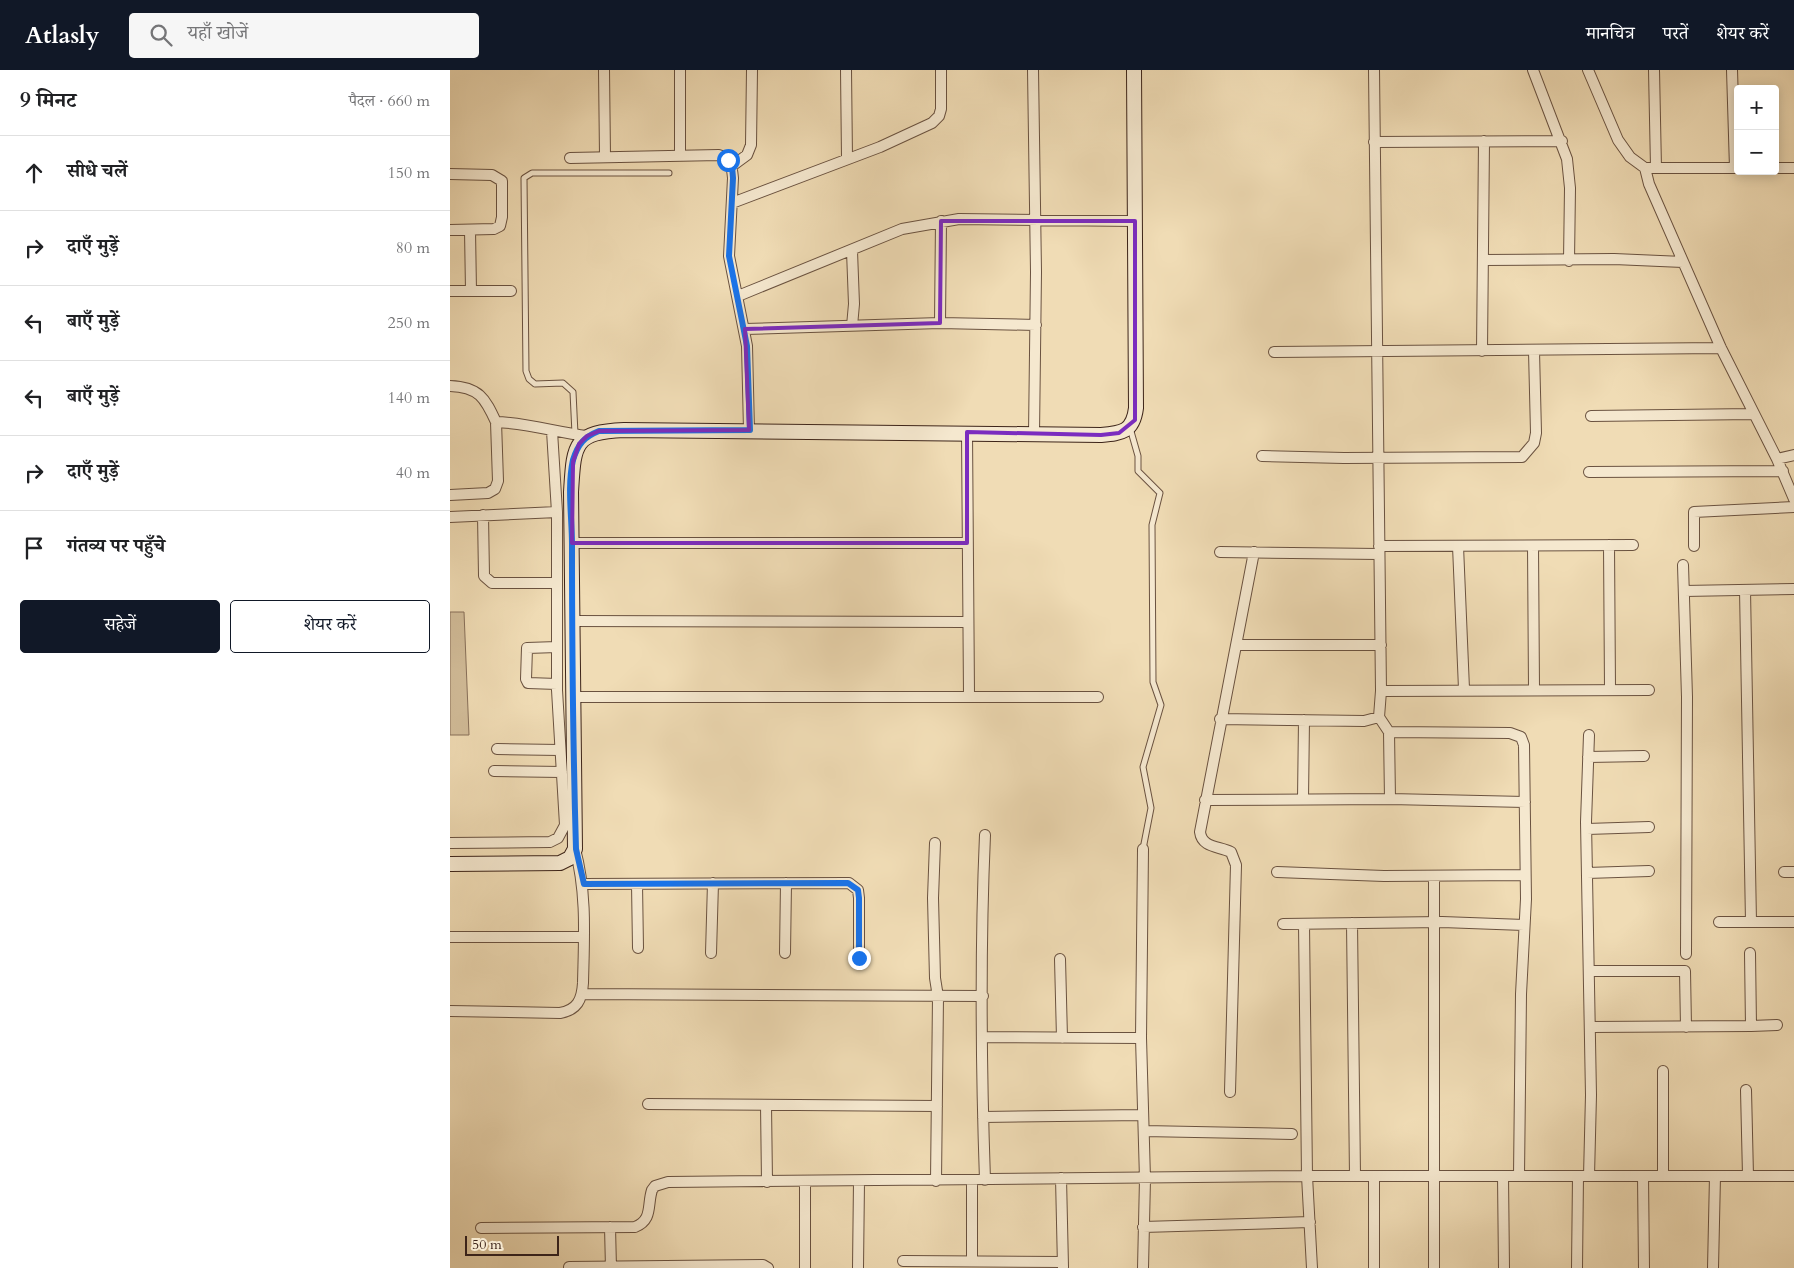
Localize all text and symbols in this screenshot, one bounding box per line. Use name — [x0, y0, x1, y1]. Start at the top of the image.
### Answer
search box — [129, 13, 479, 58]
text: Atlasly — [25, 19, 99, 52]
text: यहाँ खोजें — [187, 20, 248, 46]
icon: search — [147, 21, 175, 49]
text: मानचित्र — [1586, 21, 1635, 46]
text: परतें — [1663, 21, 1688, 46]
text: शेयर करें — [1716, 21, 1769, 46]
map controls — [1734, 85, 1779, 175]
button: + — [1734, 85, 1779, 130]
text: 9 मिनट — [20, 86, 76, 115]
text: पैदल · 660 m — [349, 90, 430, 112]
button: − — [1734, 130, 1779, 175]
route start — [717, 149, 740, 172]
text: सीधे चलें — [67, 158, 127, 184]
icon: ahead — [20, 159, 48, 187]
text: 150 m — [388, 162, 430, 184]
text: दाएँ मुड़ें — [67, 233, 119, 259]
icon: right — [20, 234, 48, 262]
text: 80 m — [396, 237, 430, 259]
text: बाएँ मुड़ें — [67, 308, 119, 334]
icon: left — [20, 309, 48, 337]
text: 250 m — [388, 312, 430, 334]
text: बाएँ मुड़ें — [67, 383, 119, 409]
icon: left — [20, 384, 48, 412]
text: 140 m — [388, 387, 430, 409]
text: दाएँ मुड़ें — [67, 458, 119, 484]
icon: right — [20, 459, 48, 487]
text: 40 m — [396, 462, 430, 484]
text: गंतव्य पर पहुँचे — [67, 533, 165, 559]
icon: arrive — [20, 534, 48, 562]
button: सहेजें — [20, 600, 220, 653]
button: शेयर करें — [230, 600, 430, 653]
route end — [848, 947, 871, 970]
scale bar — [465, 1233, 559, 1256]
text: 50 m — [472, 1235, 502, 1254]

